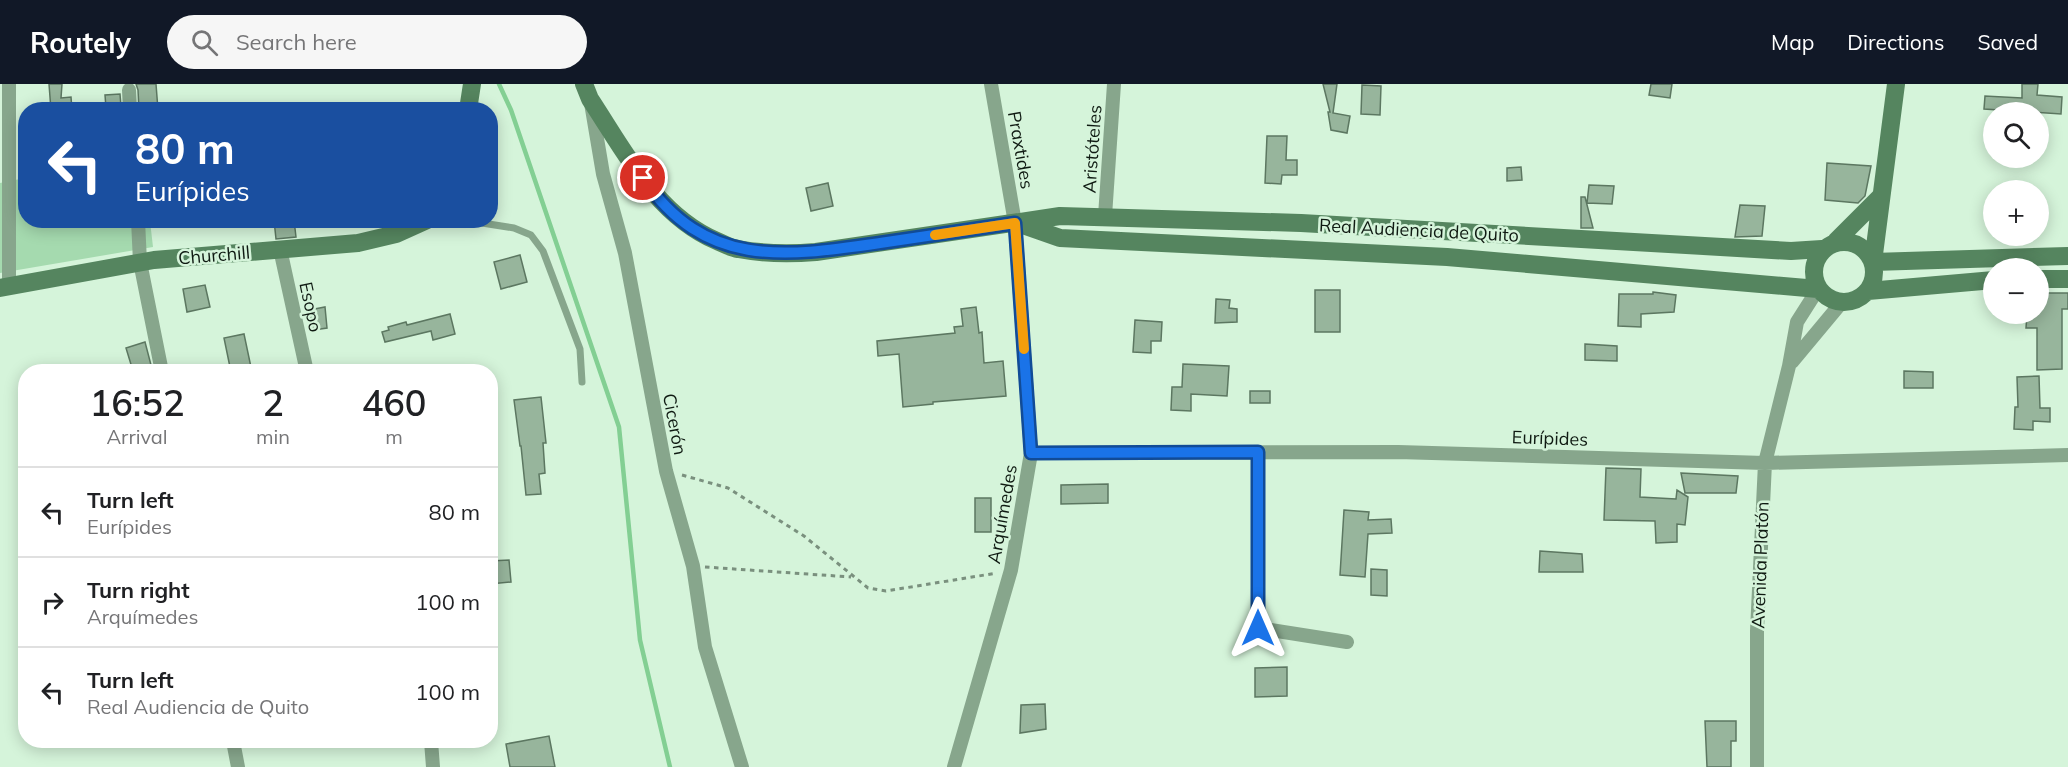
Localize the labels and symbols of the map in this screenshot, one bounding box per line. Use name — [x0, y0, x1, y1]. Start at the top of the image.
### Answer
street label: Aristóteles — [1077, 104, 1107, 194]
street label: Praxtides — [1003, 109, 1039, 191]
pin — [617, 152, 668, 203]
street label: Real Audiencia de Quito — [1319, 213, 1519, 247]
street label: Churchill — [177, 240, 251, 270]
street label: Esopo — [294, 280, 328, 334]
street label: Cicerón — [658, 391, 692, 457]
street label: Eurípides — [1511, 425, 1589, 451]
street label: Arquímedes — [982, 463, 1022, 565]
street label: Avenida Platón — [1746, 501, 1774, 629]
position arrow — [1226, 596, 1290, 660]

